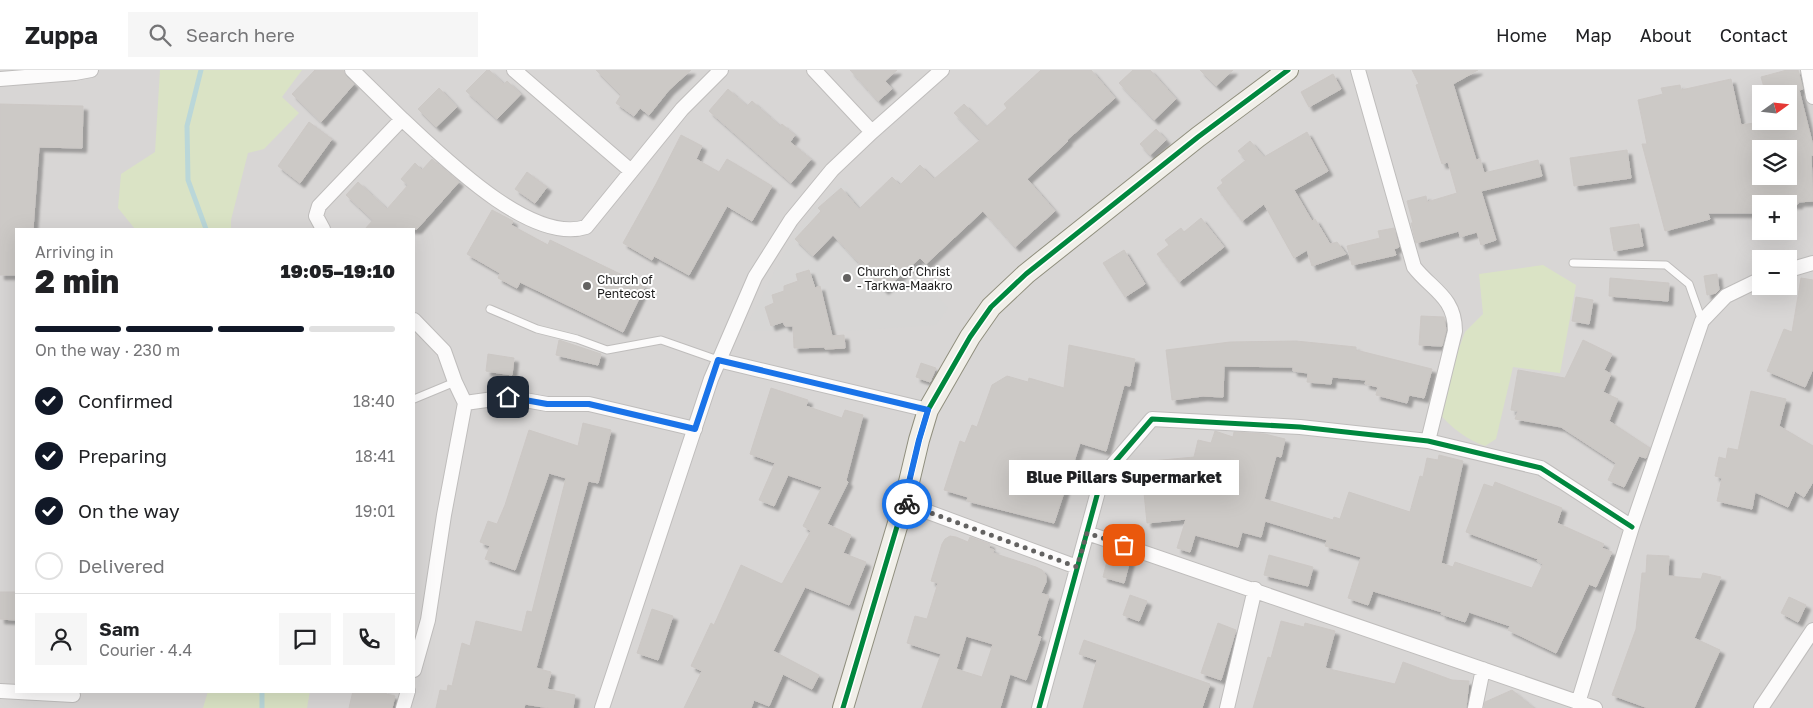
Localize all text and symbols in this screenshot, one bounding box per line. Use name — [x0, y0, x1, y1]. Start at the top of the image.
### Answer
search box — [128, 12, 478, 57]
text: Zuppa — [25, 20, 98, 49]
icon: search — [146, 21, 174, 49]
text: Search here — [186, 23, 295, 46]
text: Home — [1496, 24, 1547, 46]
text: Map — [1575, 24, 1612, 46]
text: About — [1640, 24, 1692, 46]
text: Contact — [1720, 24, 1788, 46]
north arrow — [1752, 85, 1798, 130]
map controls — [1752, 85, 1797, 295]
button: layers — [1752, 140, 1797, 185]
button: + — [1752, 195, 1797, 240]
text: Arriving in — [35, 242, 114, 262]
button: − — [1752, 250, 1797, 295]
text: 19:05–19:10 — [280, 259, 395, 282]
text: 2 min — [35, 262, 119, 300]
place label: Church of Christ - Tarkwa-Maakro — [857, 264, 953, 293]
place label: Church of Pentecost — [597, 272, 656, 301]
marker: Church of Christ - Tarkwa-Maakro — [841, 272, 853, 284]
marker: Church of Pentecost — [581, 280, 593, 292]
text: On the way · 230 m — [35, 340, 180, 360]
pin — [487, 376, 529, 418]
icon: home — [494, 383, 522, 411]
icon: check — [35, 387, 63, 415]
text: Confirmed — [78, 389, 173, 412]
text: 18:40 — [353, 391, 395, 411]
icon: check — [35, 442, 63, 470]
text: Preparing — [78, 444, 167, 467]
text: 18:41 — [355, 446, 395, 466]
callout: Blue Pillars Supermarket — [1009, 460, 1239, 495]
text: Blue Pillars Supermarket — [1026, 467, 1222, 487]
courier — [882, 479, 932, 529]
icon: bike — [893, 490, 921, 518]
icon: check — [35, 497, 63, 525]
text: On the way — [78, 499, 180, 522]
text: 19:01 — [355, 501, 395, 521]
pin — [1103, 524, 1145, 566]
icon: bag — [1110, 531, 1138, 559]
text: Delivered — [78, 554, 165, 577]
button: person — [35, 613, 87, 665]
button: chat — [279, 613, 331, 665]
button: phone — [343, 613, 395, 665]
text: Sam — [99, 617, 139, 640]
text: Courier · 4.4 — [99, 640, 192, 660]

